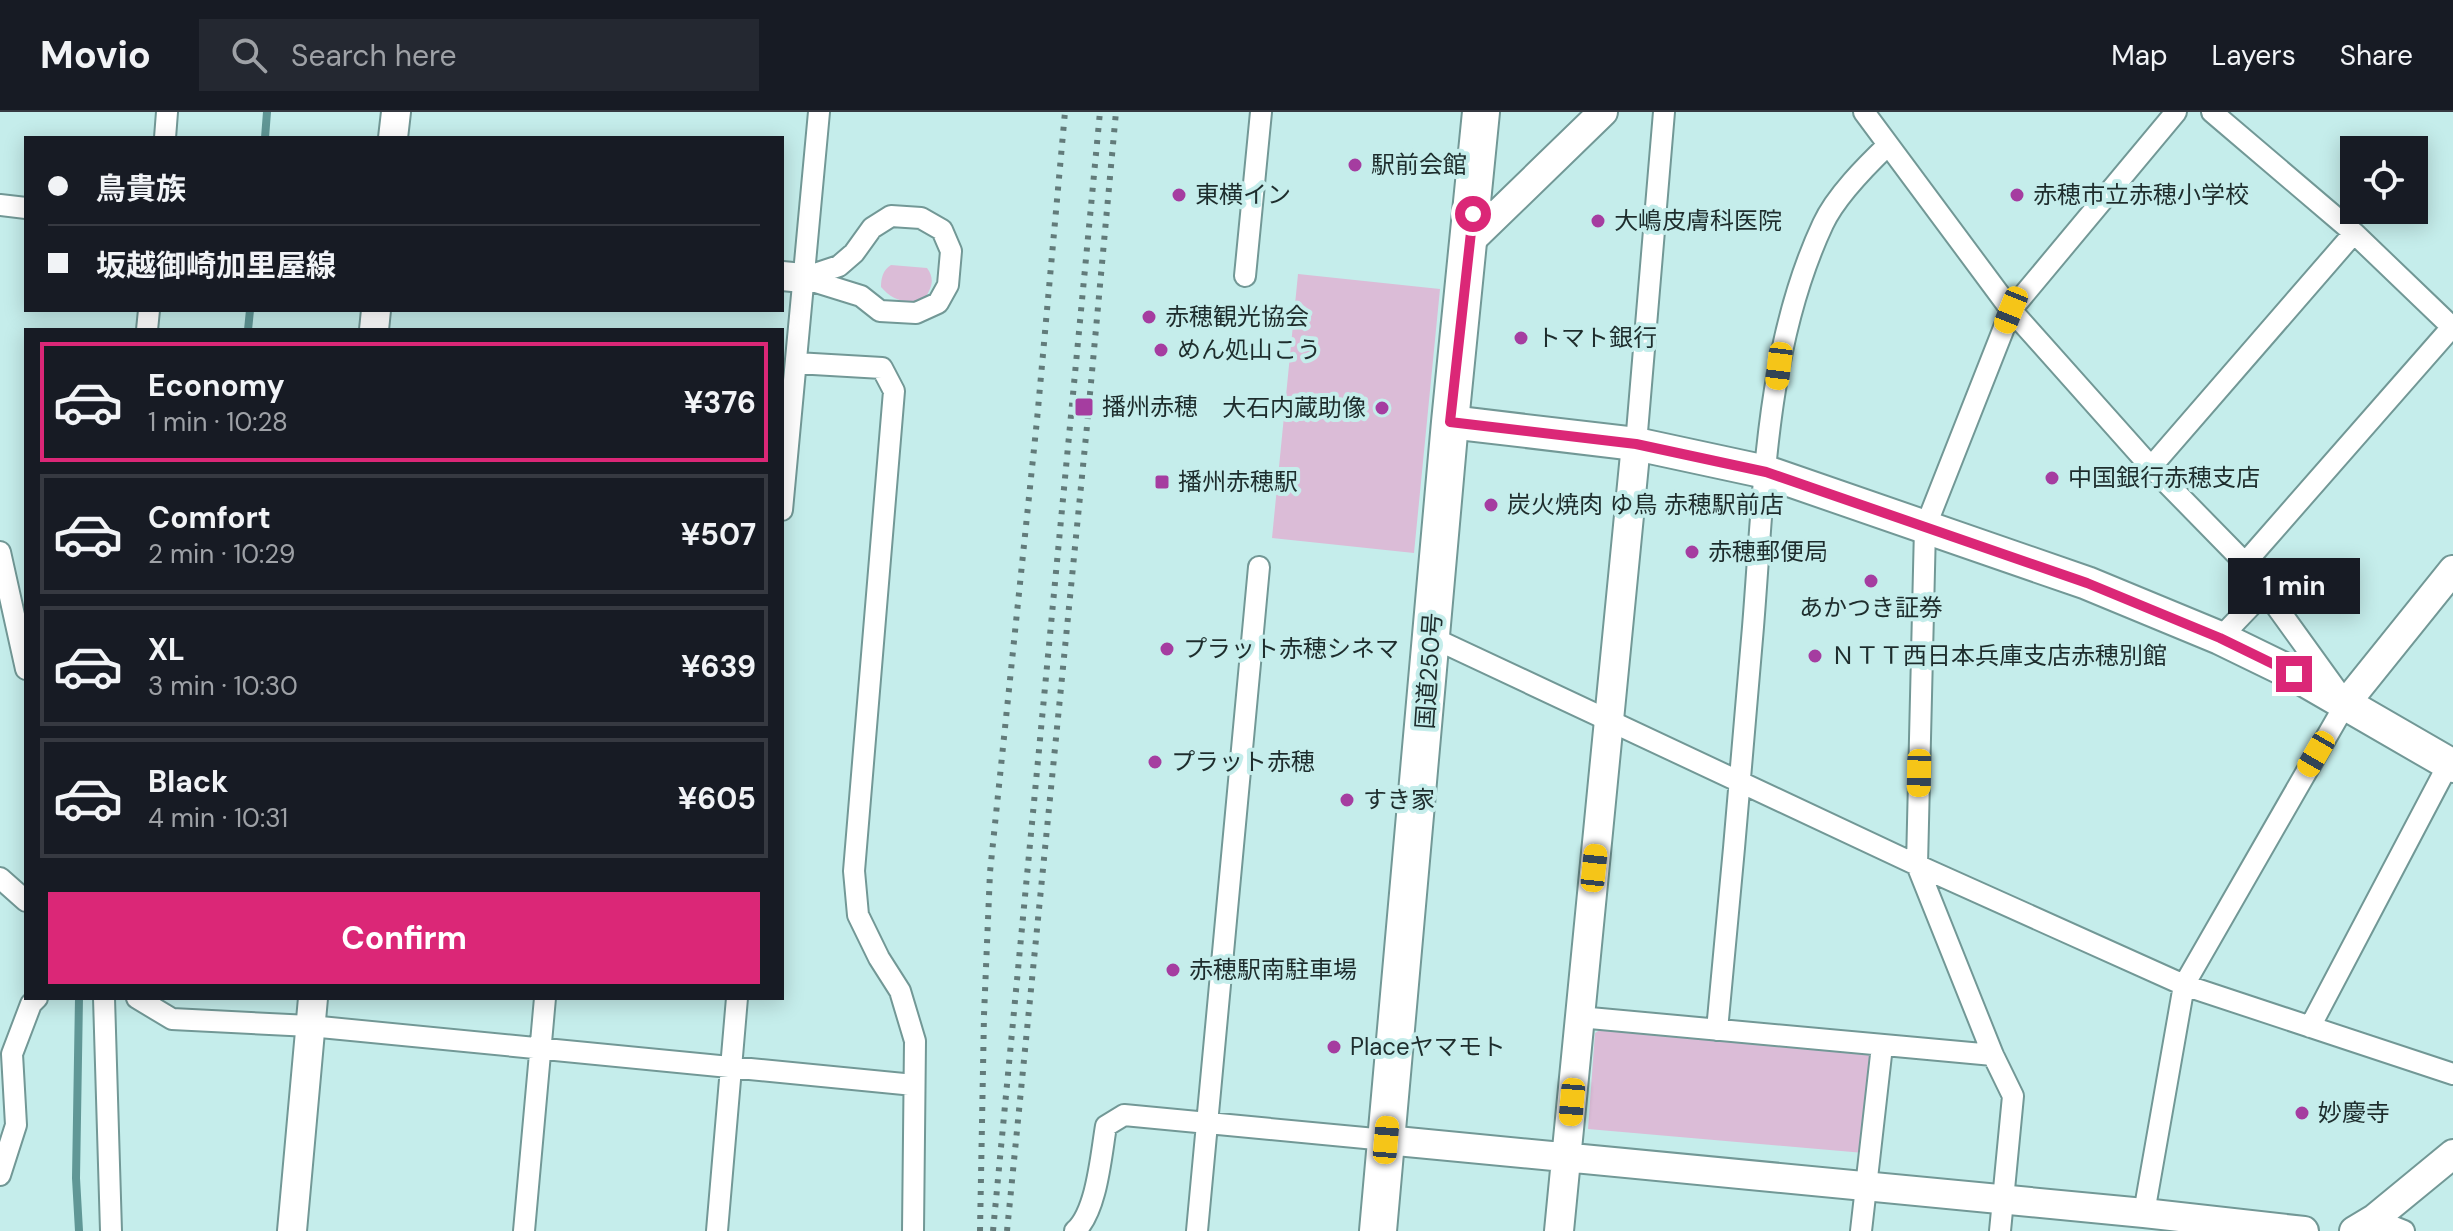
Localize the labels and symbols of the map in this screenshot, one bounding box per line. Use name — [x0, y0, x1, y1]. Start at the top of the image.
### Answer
place label: 駅前会館 — [1371, 149, 1467, 180]
marker: 駅前会館 — [1346, 156, 1364, 174]
place label: 東横イン — [1195, 179, 1291, 210]
place label: 赤穂市立赤穂小学校 — [2033, 179, 2249, 210]
marker: 東横イン — [1170, 186, 1188, 204]
marker: 赤穂市立赤穂小学校 — [2008, 186, 2026, 204]
route start — [1455, 196, 1491, 232]
place label: 大嶋皮膚科医院 — [1614, 205, 1782, 236]
marker: 大嶋皮膚科医院 — [1589, 212, 1607, 230]
car — [1991, 283, 2031, 337]
place label: 赤穂観光協会 — [1165, 301, 1309, 332]
marker: 赤穂観光協会 — [1140, 308, 1158, 326]
place label: トマト銀行 — [1537, 322, 1657, 353]
marker: トマト銀行 — [1512, 329, 1530, 347]
place label: めん処山こう — [1177, 334, 1321, 365]
marker: めん処山こう — [1152, 341, 1170, 359]
car — [1764, 341, 1794, 391]
place label: 播州赤穂 — [1102, 391, 1198, 422]
place label: 大石内蔵助像 — [1222, 392, 1366, 423]
marker: 播州赤穂 — [1073, 396, 1095, 418]
marker: 大石内蔵助像 — [1373, 399, 1391, 417]
place label: 中国銀行赤穂支店 — [2068, 462, 2260, 493]
place label: 播州赤穂駅 — [1178, 466, 1298, 497]
marker: 中国銀行赤穂支店 — [2043, 469, 2061, 487]
marker: 播州赤穂駅 — [1153, 473, 1171, 491]
place label: 炭火焼肉 ゆ鳥 赤穂駅前店 — [1507, 489, 1784, 520]
marker: 炭火焼肉 ゆ鳥 赤穂駅前店 — [1482, 496, 1500, 514]
place label: 赤穂郵便局 — [1708, 536, 1828, 567]
marker: 赤穂郵便局 — [1683, 543, 1701, 561]
callout: 1 min — [2228, 558, 2360, 614]
marker: あかつき証券 — [1862, 572, 1880, 590]
place label: あかつき証券 — [1799, 592, 1943, 623]
street label: 国道250号 — [1409, 612, 1448, 730]
place label: プラット赤穂シネマ — [1183, 633, 1399, 664]
marker: プラット赤穂シネマ — [1158, 640, 1176, 658]
place label: ＮＴＴ西日本兵庫支店赤穂別館 — [1831, 640, 2167, 671]
marker: ＮＴＴ西日本兵庫支店赤穂別館 — [1806, 647, 1824, 665]
route end — [2276, 656, 2312, 692]
car — [2294, 727, 2338, 781]
place label: プラット赤穂 — [1171, 746, 1315, 777]
car — [1907, 749, 1931, 797]
marker: プラット赤穂 — [1146, 753, 1164, 771]
place label: すき家 — [1363, 784, 1435, 815]
marker: すき家 — [1338, 791, 1356, 809]
car — [1580, 843, 1608, 893]
place label: 赤穂駅南駐車場 — [1189, 954, 1357, 985]
marker: 赤穂駅南駐車場 — [1164, 961, 1182, 979]
place label: Placeヤマモト — [1350, 1031, 1506, 1062]
marker: Placeヤマモト — [1325, 1038, 1343, 1056]
car — [1558, 1077, 1586, 1127]
place label: 妙慶寺 — [2318, 1097, 2390, 1128]
marker: 妙慶寺 — [2293, 1104, 2311, 1122]
car — [1372, 1115, 1400, 1165]

